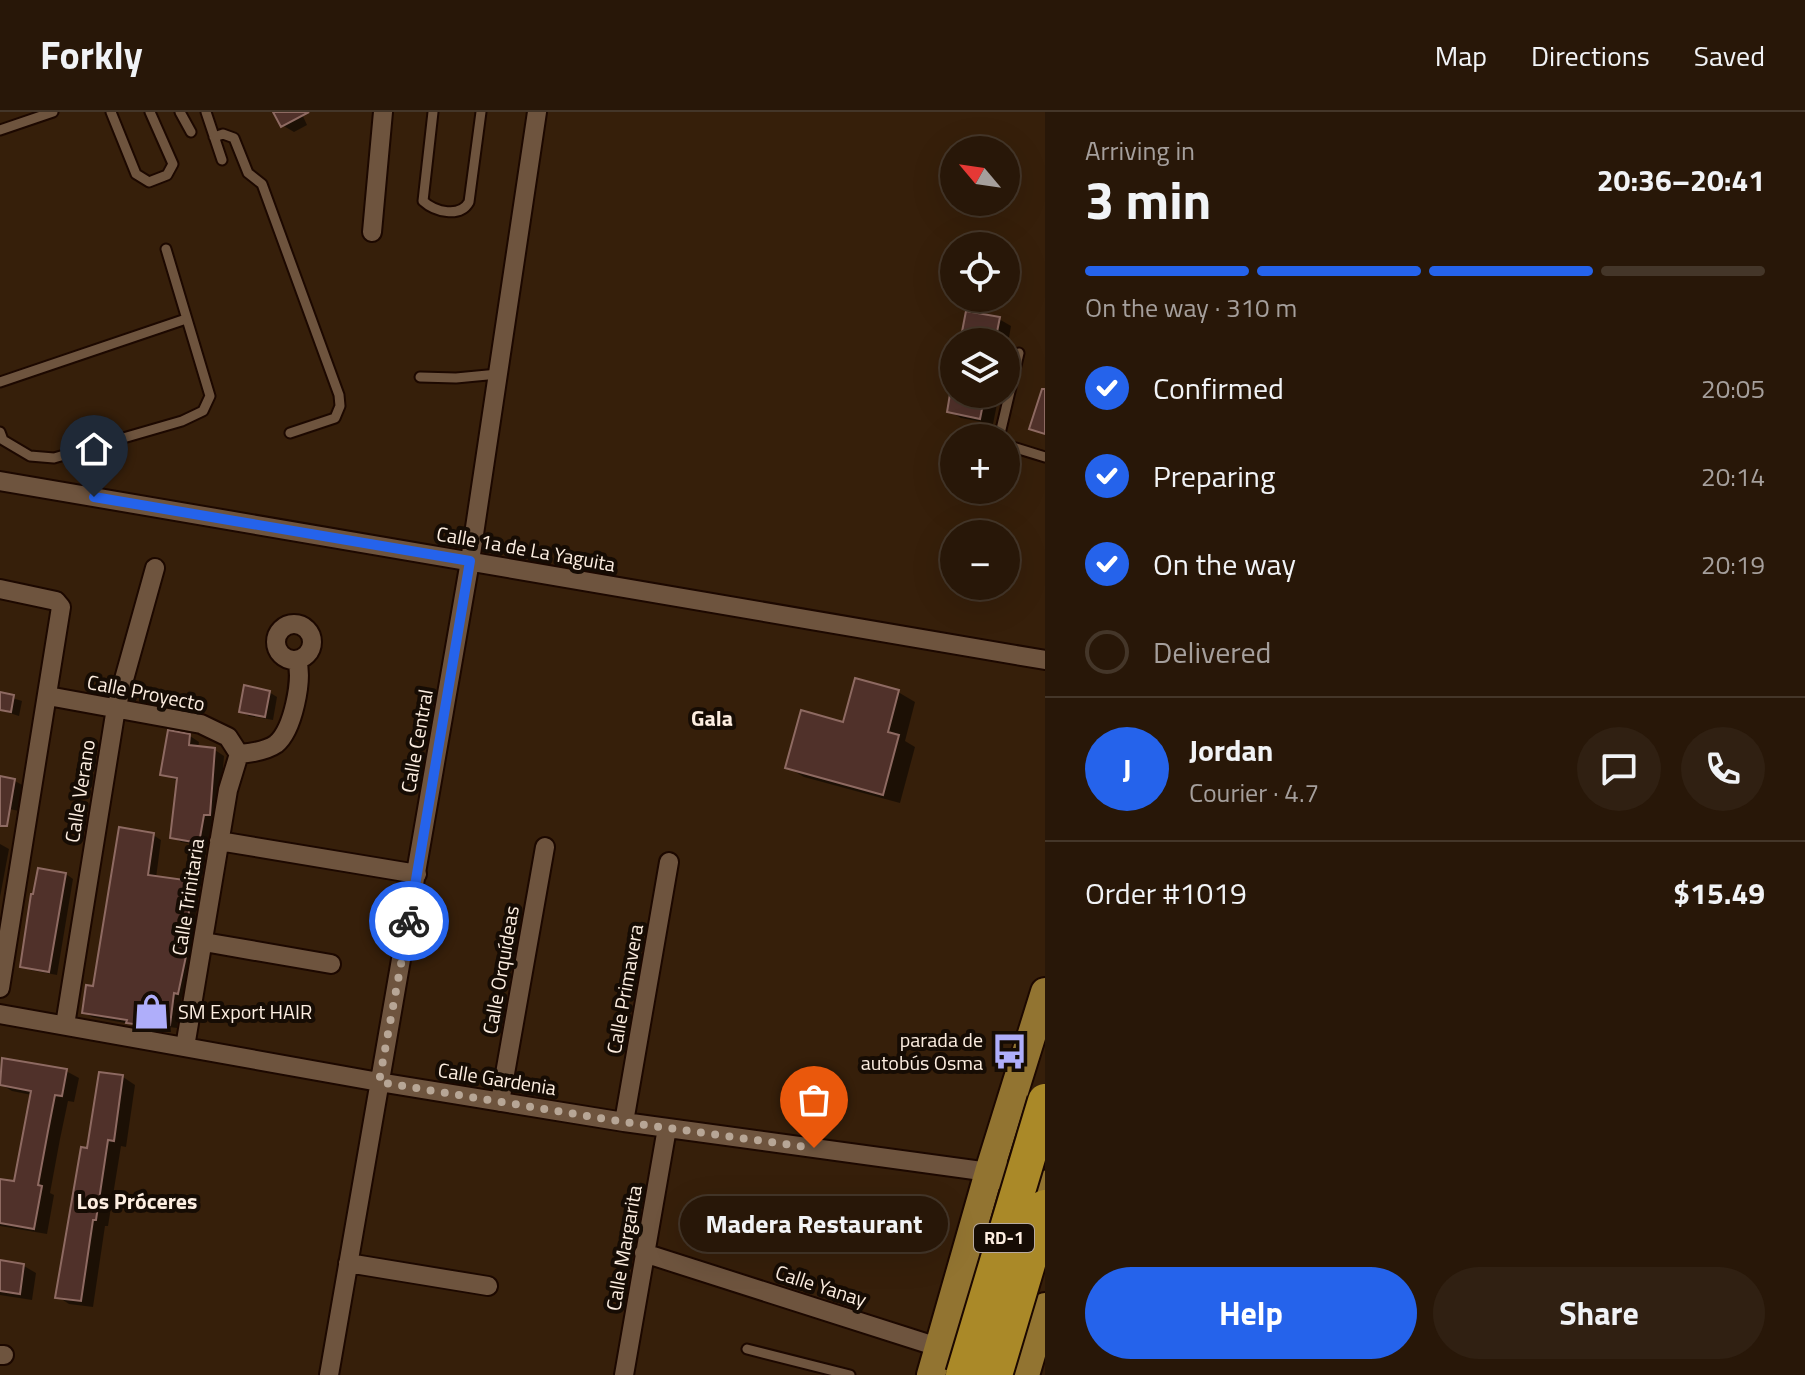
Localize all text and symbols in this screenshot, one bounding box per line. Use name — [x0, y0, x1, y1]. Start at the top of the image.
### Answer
text: Forkly — [40, 26, 143, 84]
text: Map — [1435, 34, 1487, 77]
text: Directions — [1531, 34, 1650, 77]
text: Saved — [1694, 34, 1765, 77]
text: Arriving in — [1085, 131, 1195, 170]
north arrow — [940, 136, 1020, 216]
map controls — [940, 136, 1020, 600]
text: 20:36–20:41 — [1597, 157, 1765, 203]
text: 3 min — [1085, 160, 1211, 239]
button: locate — [940, 232, 1020, 312]
text: On the way · 310 m — [1085, 288, 1297, 327]
button: layers — [940, 328, 1020, 408]
text: Confirmed — [1153, 365, 1284, 411]
icon: check — [1085, 366, 1129, 410]
text: 20:05 — [1701, 369, 1765, 408]
pin — [60, 415, 128, 497]
button: + — [940, 424, 1020, 504]
icon: home — [72, 427, 116, 471]
text: Preparing — [1153, 453, 1275, 499]
icon: check — [1085, 454, 1129, 498]
text: 20:14 — [1701, 457, 1765, 496]
street label: Calle 1a de La Yaguita — [434, 518, 618, 579]
button: − — [940, 520, 1020, 600]
text: On the way — [1153, 541, 1296, 587]
icon: check — [1085, 542, 1129, 586]
text: 20:19 — [1701, 545, 1765, 584]
text: Delivered — [1153, 629, 1271, 675]
street label: Calle Proyecto — [85, 666, 208, 719]
street label: Calle Central — [392, 687, 441, 795]
district label: Gala — [691, 701, 733, 735]
text: Jordan — [1189, 727, 1273, 773]
button: chat — [1577, 727, 1661, 811]
button: phone — [1681, 727, 1765, 811]
street label: Calle Verano — [56, 737, 103, 845]
text: J — [1122, 746, 1132, 792]
text: Courier · 4.7 — [1189, 773, 1319, 812]
street label: Calle Trinitaria — [163, 836, 212, 958]
text: Order #1019 — [1085, 870, 1247, 916]
text: $15.49 — [1673, 870, 1765, 916]
courier — [369, 881, 449, 961]
icon: bike — [387, 899, 431, 943]
street label: Calle Orquídeas — [474, 903, 527, 1037]
street label: Calle Primavera — [598, 922, 651, 1056]
shop icon: SM Export HAIR — [133, 993, 171, 1031]
place label: SM Export HAIR — [178, 996, 312, 1027]
place label: parada de autobús Osma — [861, 1024, 983, 1078]
bus stop icon: parada de autobús Osma — [990, 1033, 1028, 1071]
street label: Calle Gardenia — [436, 1054, 559, 1103]
pin — [780, 1066, 848, 1148]
icon: bag — [792, 1078, 836, 1122]
street label: Calle Margarita — [597, 1183, 650, 1313]
district label: Los Próceres — [77, 1184, 197, 1218]
callout: Madera Restaurant — [680, 1196, 948, 1252]
text: Madera Restaurant — [705, 1204, 923, 1243]
road number: RD-1 — [974, 1224, 1034, 1252]
street label: Calle Yanay — [771, 1256, 871, 1315]
button: Help — [1085, 1267, 1417, 1359]
button: Share — [1433, 1267, 1765, 1359]

